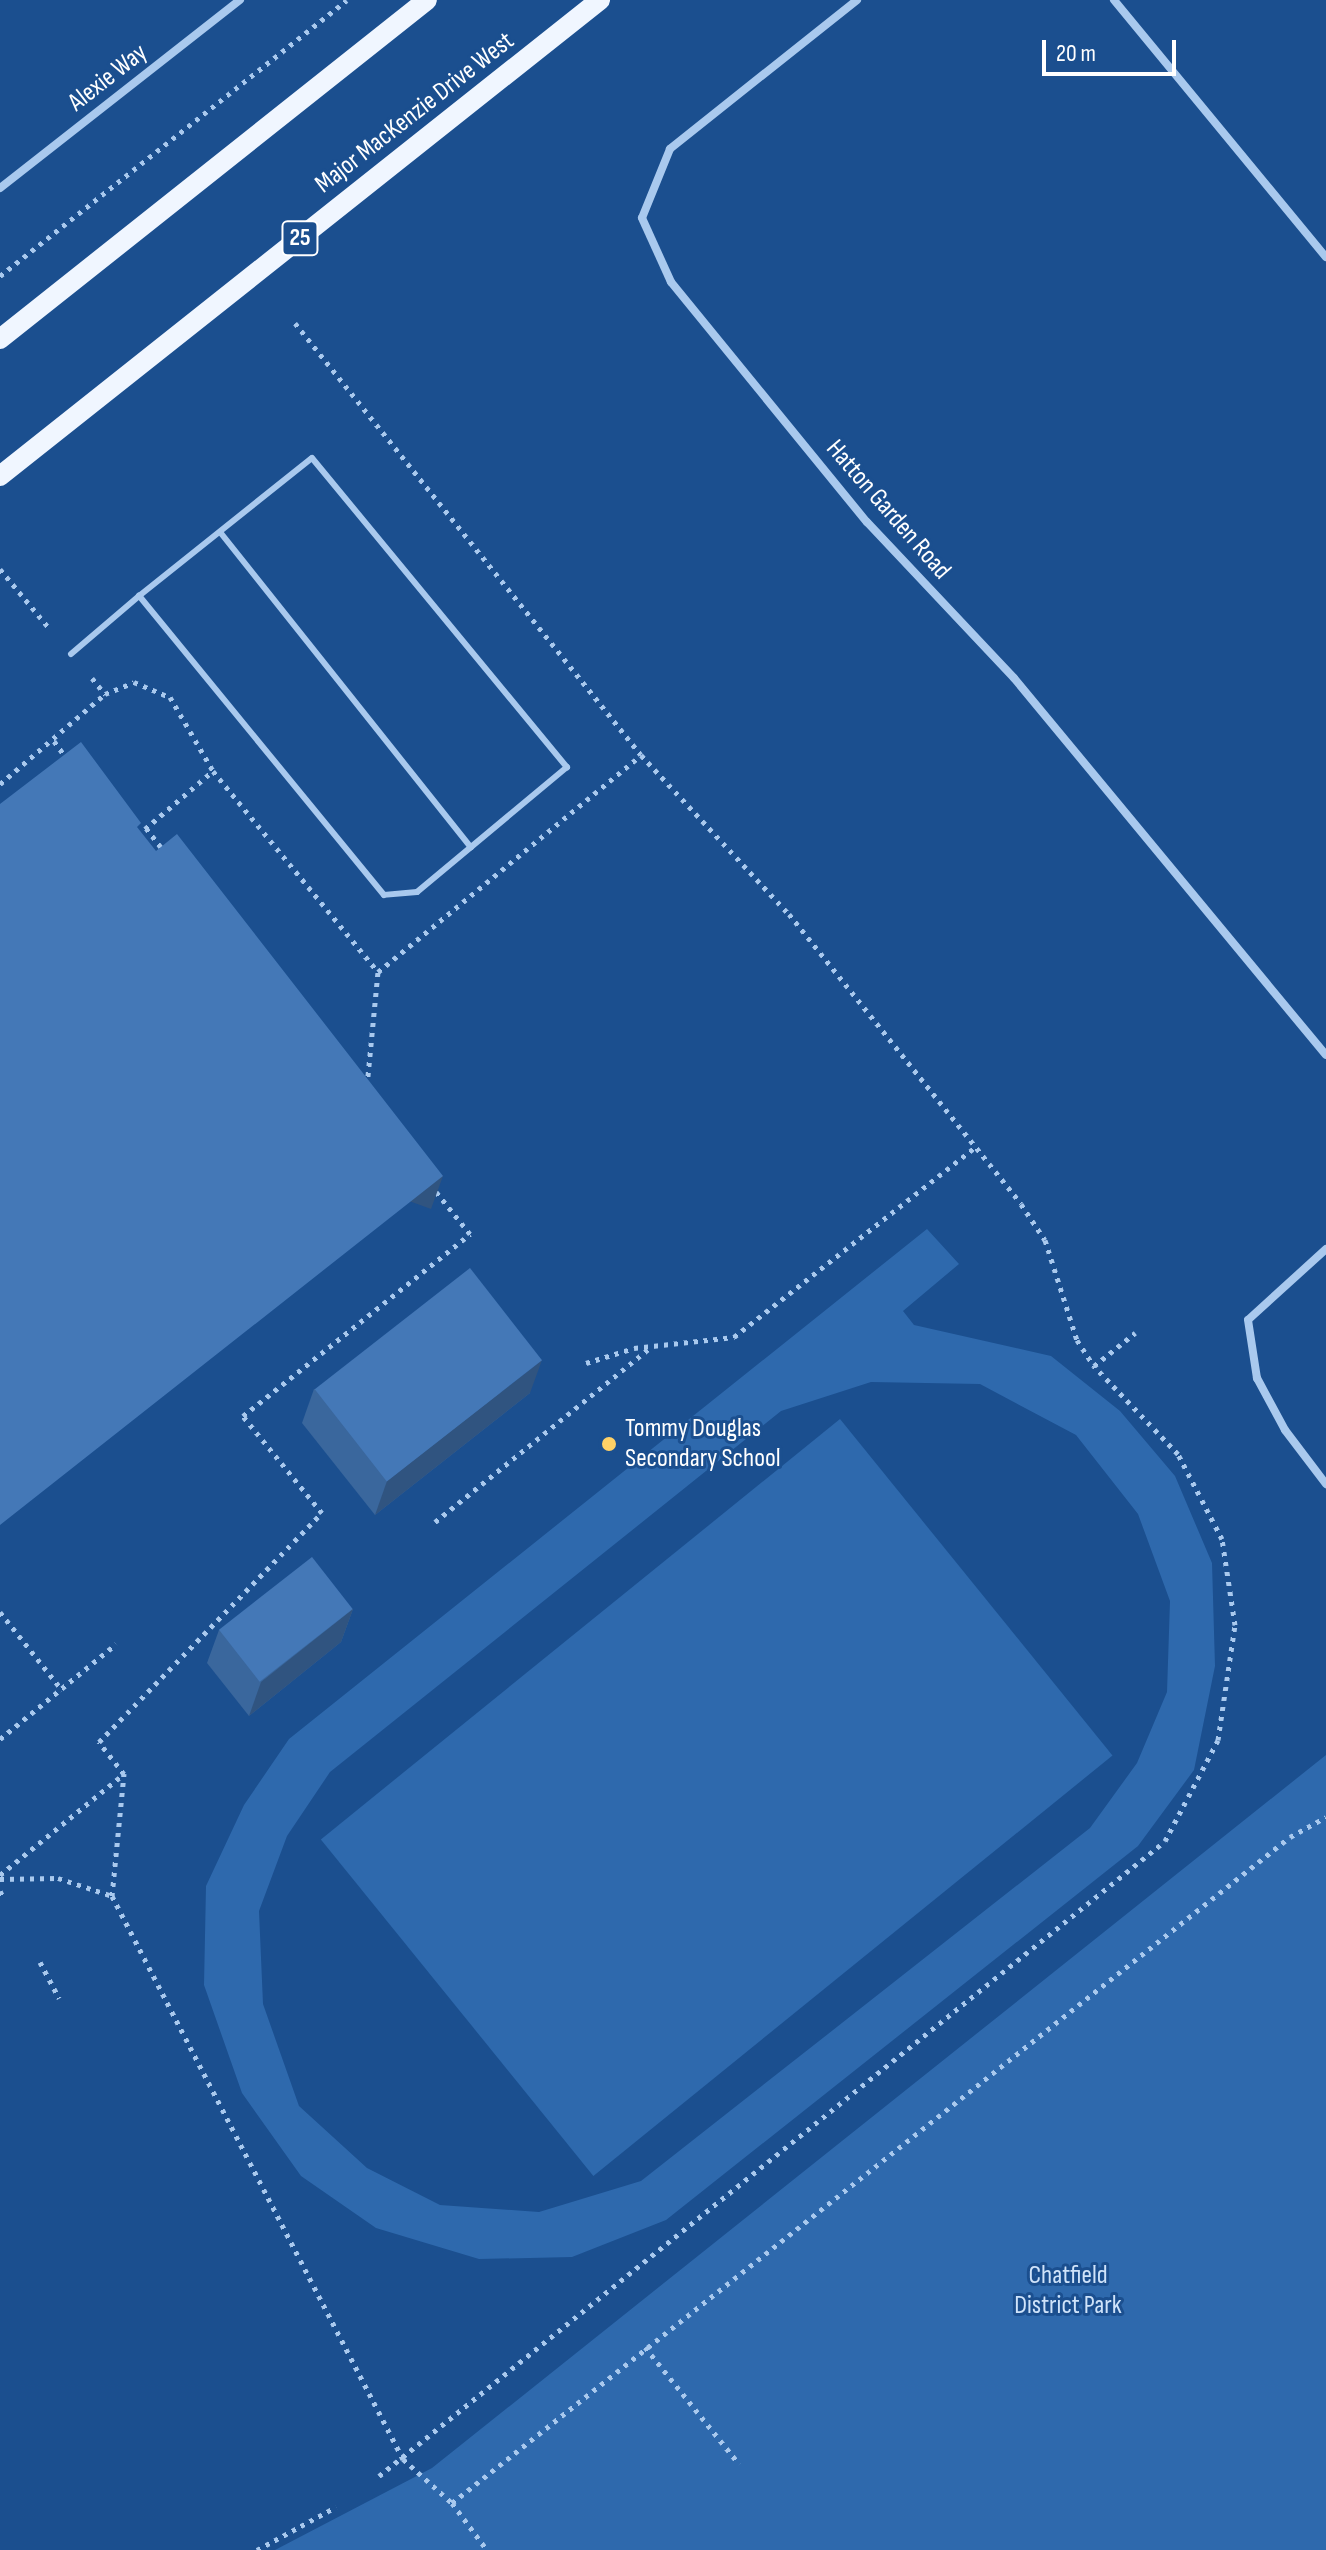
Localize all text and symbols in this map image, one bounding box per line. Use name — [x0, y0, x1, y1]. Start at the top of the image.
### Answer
scale bar — [1046, 24, 1180, 74]
street label: Major MacKenzie Drive West — [309, 26, 521, 200]
street label: Alexie Way — [62, 37, 154, 119]
text: 20 m — [1056, 39, 1096, 68]
road number: 25 — [280, 218, 320, 258]
street label: Hatton Garden Road — [819, 434, 957, 586]
place label: Tommy Douglas Secondary School — [625, 1413, 781, 1474]
marker: Tommy Douglas Secondary School — [600, 1435, 618, 1453]
park label: Chatfield District Park — [1014, 2260, 1122, 2322]

